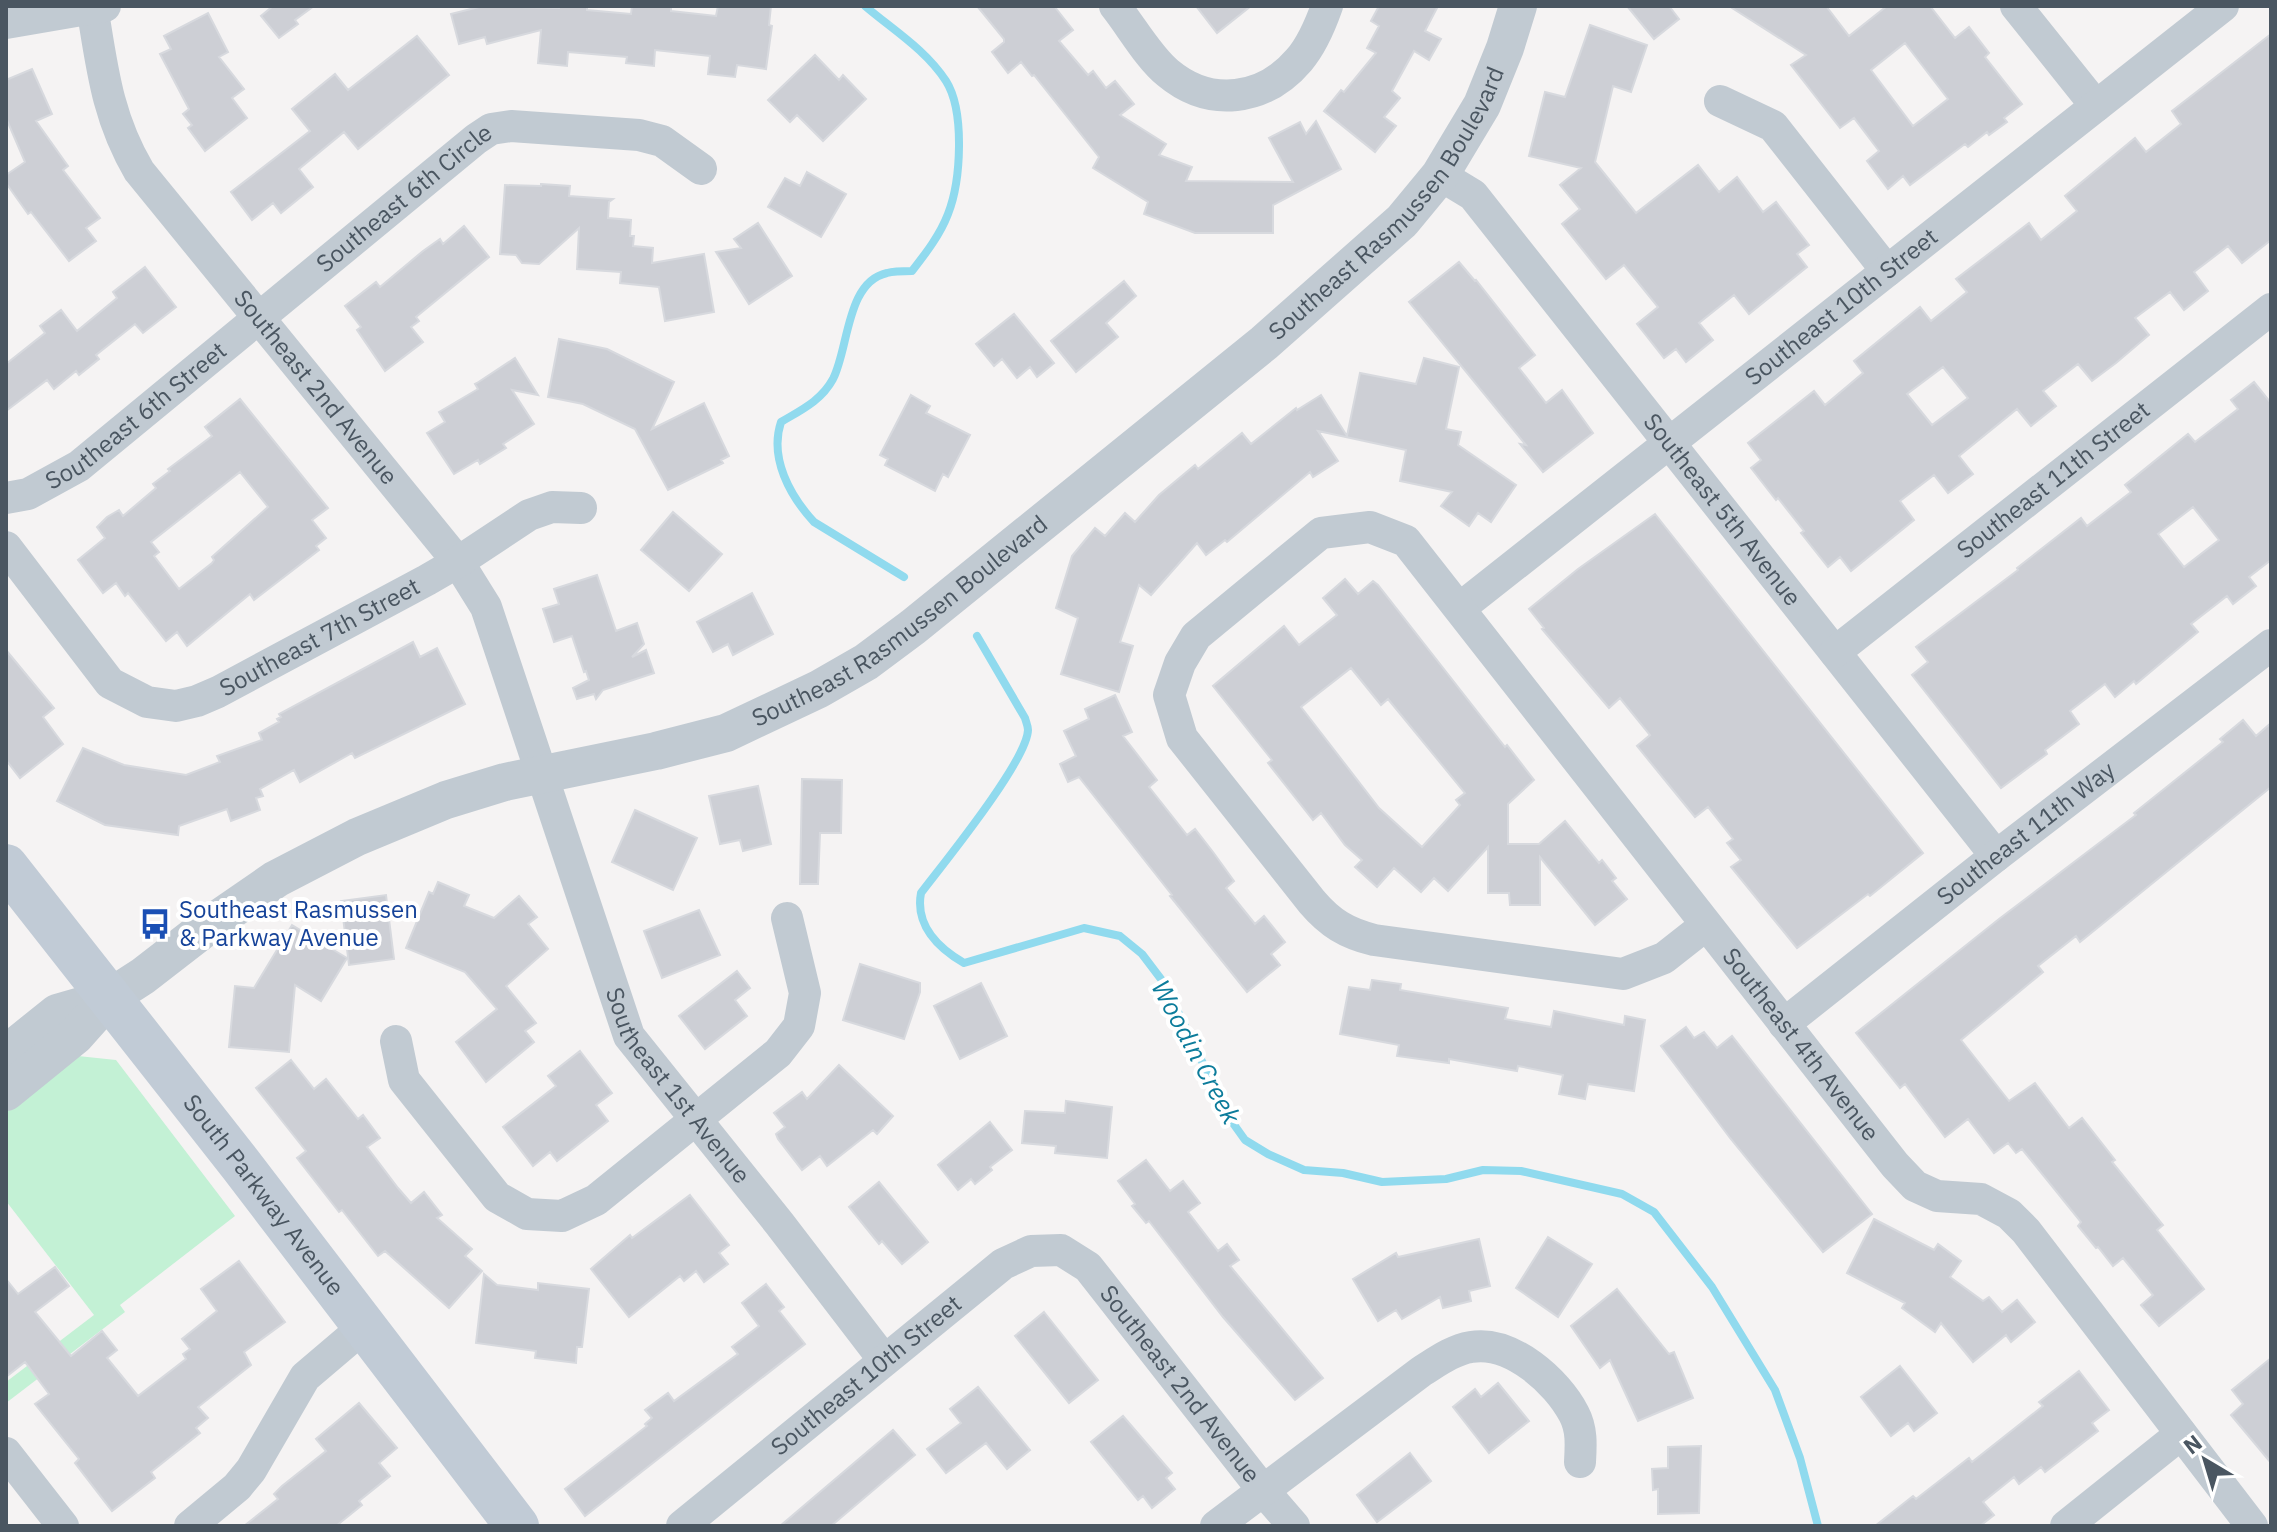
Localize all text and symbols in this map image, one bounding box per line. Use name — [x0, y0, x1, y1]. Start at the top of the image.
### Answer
street label: Southeast Rasmussen Boulevard — [1261, 62, 1511, 347]
street label: Southeast 6th Circle — [309, 116, 498, 279]
street label: Southeast 10th Street — [1738, 220, 1944, 392]
street label: Southeast 2nd Avenue — [227, 283, 405, 491]
street label: Southeast 6th Street — [39, 334, 233, 496]
street label: Southeast 11th Street — [1950, 393, 2156, 565]
street label: Southeast 5th Avenue — [1637, 406, 1809, 612]
street label: Southeast Rasmussen Boulevard — [746, 508, 1054, 734]
street label: Southeast 7th Street — [214, 570, 425, 703]
street label: Southeast 11th Way — [1930, 754, 2121, 912]
place label: Southeast Rasmussen & Parkway Avenue — [179, 893, 418, 953]
bus stop icon: Southeast Rasmussen & Parkway Avenue — [138, 907, 172, 941]
street label: Southeast 4th Avenue — [1716, 941, 1887, 1147]
water label: Woodin Creek — [1145, 974, 1249, 1130]
street label: Southeast 1st Avenue — [599, 983, 758, 1190]
street label: South Parkway Avenue — [176, 1087, 352, 1302]
street label: Southeast 2nd Avenue — [1093, 1278, 1268, 1489]
street label: Southeast 10th Street — [764, 1287, 968, 1462]
north arrow — [2165, 1420, 2245, 1500]
text: N — [2177, 1428, 2208, 1460]

